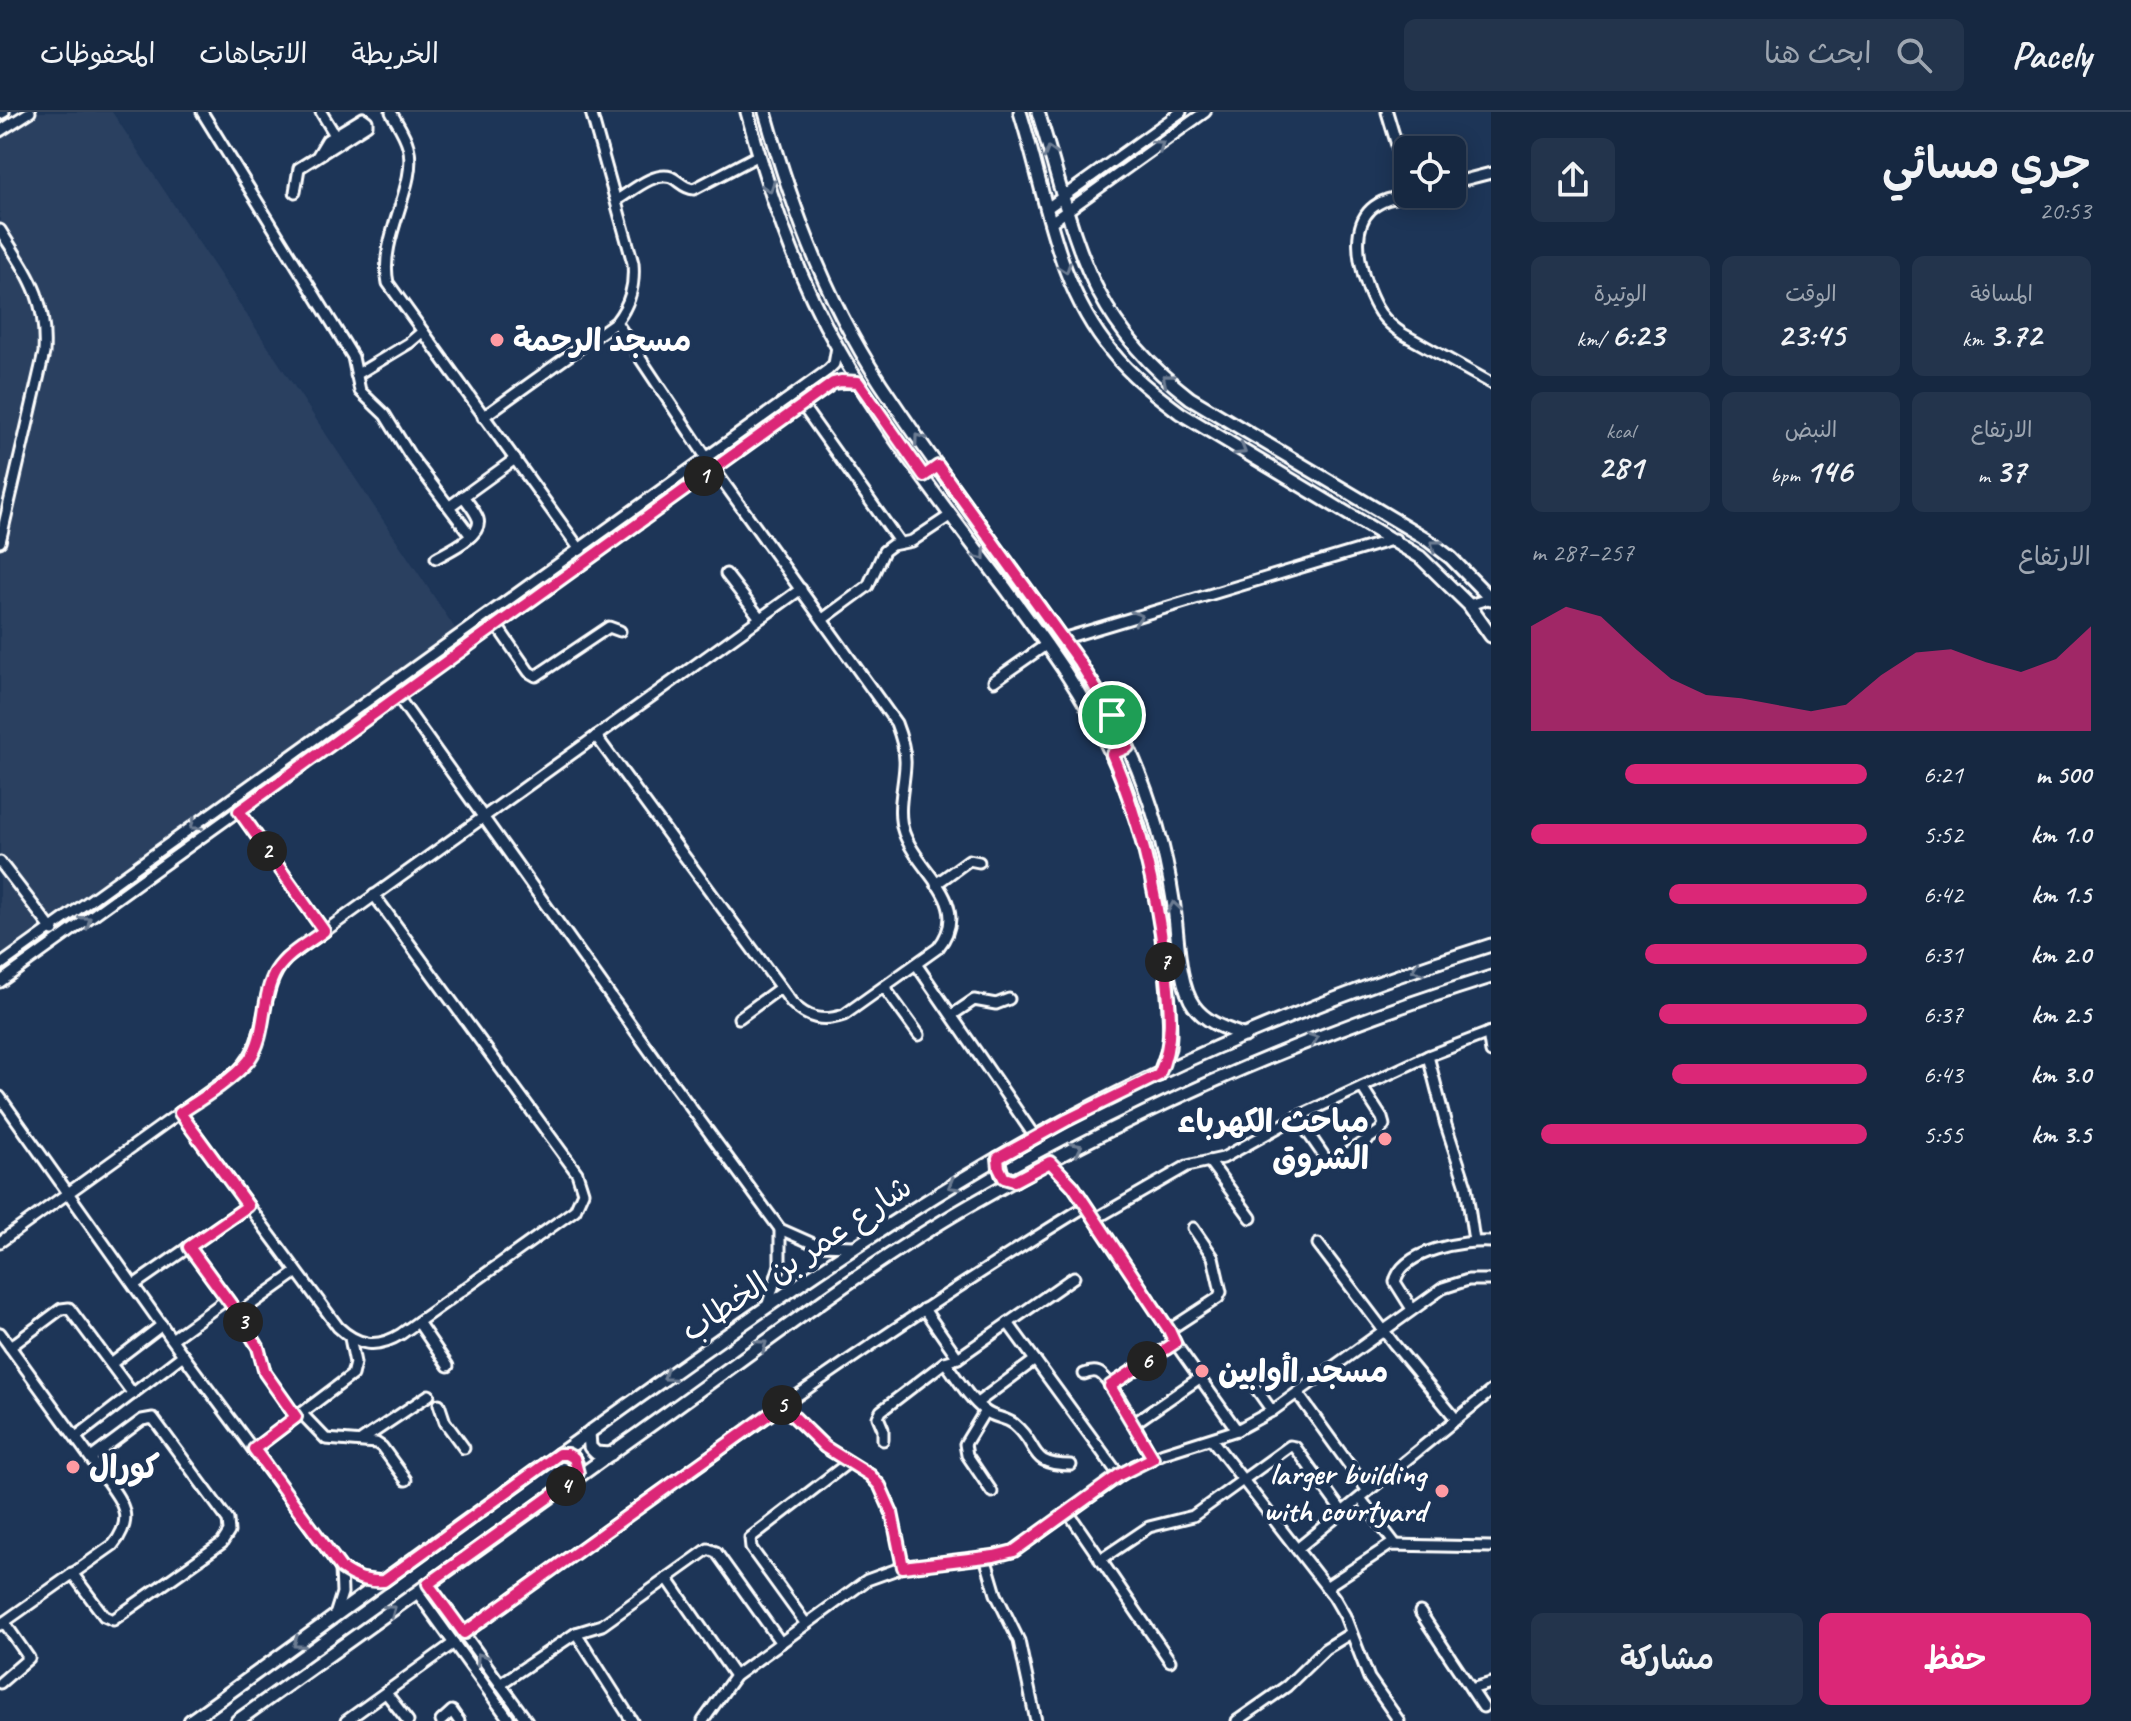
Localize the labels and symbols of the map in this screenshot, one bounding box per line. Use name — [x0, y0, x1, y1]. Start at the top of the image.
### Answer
one-way arrow — [1150, 141, 1165, 155]
one-way arrow — [1043, 146, 1059, 160]
one-way arrow — [759, 179, 775, 193]
one-way arrow — [1055, 260, 1071, 274]
place label: مسجد الرحمة — [513, 320, 691, 361]
marker: مسجد الرحمة — [488, 331, 506, 349]
one-way arrow — [1162, 374, 1176, 389]
one-way arrow — [914, 434, 929, 448]
one-way arrow — [1232, 440, 1247, 456]
pin: 1 — [684, 456, 724, 496]
one-way arrow — [1429, 541, 1444, 555]
one-way arrow — [972, 547, 986, 561]
one-way arrow — [1129, 610, 1143, 626]
pin — [1078, 681, 1146, 749]
one-way arrow — [189, 815, 203, 830]
pin: 2 — [247, 831, 287, 871]
one-way arrow — [1166, 900, 1183, 914]
one-way arrow — [77, 916, 92, 930]
pin: 7 — [1145, 942, 1185, 982]
one-way arrow — [1411, 960, 1425, 976]
one-way arrow — [1305, 1032, 1319, 1049]
place label: مباحث الكهرباء الشروق — [1177, 1101, 1369, 1179]
marker: مباحث الكهرباء الشروق — [1376, 1130, 1394, 1148]
one-way arrow — [1069, 1143, 1084, 1158]
street label: شارع عمر بن الخطاب — [673, 1166, 921, 1353]
one-way arrow — [947, 1175, 962, 1191]
pin: 3 — [223, 1302, 263, 1342]
one-way arrow — [754, 1340, 768, 1355]
pin: 6 — [1127, 1341, 1167, 1381]
place label: مسجد اأوابين — [1218, 1351, 1388, 1392]
marker: مسجد اأوابين — [1193, 1362, 1211, 1380]
one-way arrow — [662, 1366, 676, 1381]
pin: 5 — [762, 1385, 802, 1425]
place label: كورال — [89, 1447, 160, 1488]
place label: larger building with courtyard — [1263, 1453, 1431, 1531]
marker: كورال — [64, 1458, 82, 1476]
pin: 4 — [546, 1466, 586, 1506]
marker: larger building with courtyard — [1433, 1482, 1451, 1500]
one-way arrow — [383, 1605, 397, 1620]
one-way arrow — [292, 1633, 307, 1648]
one-way arrow — [476, 1652, 491, 1666]

